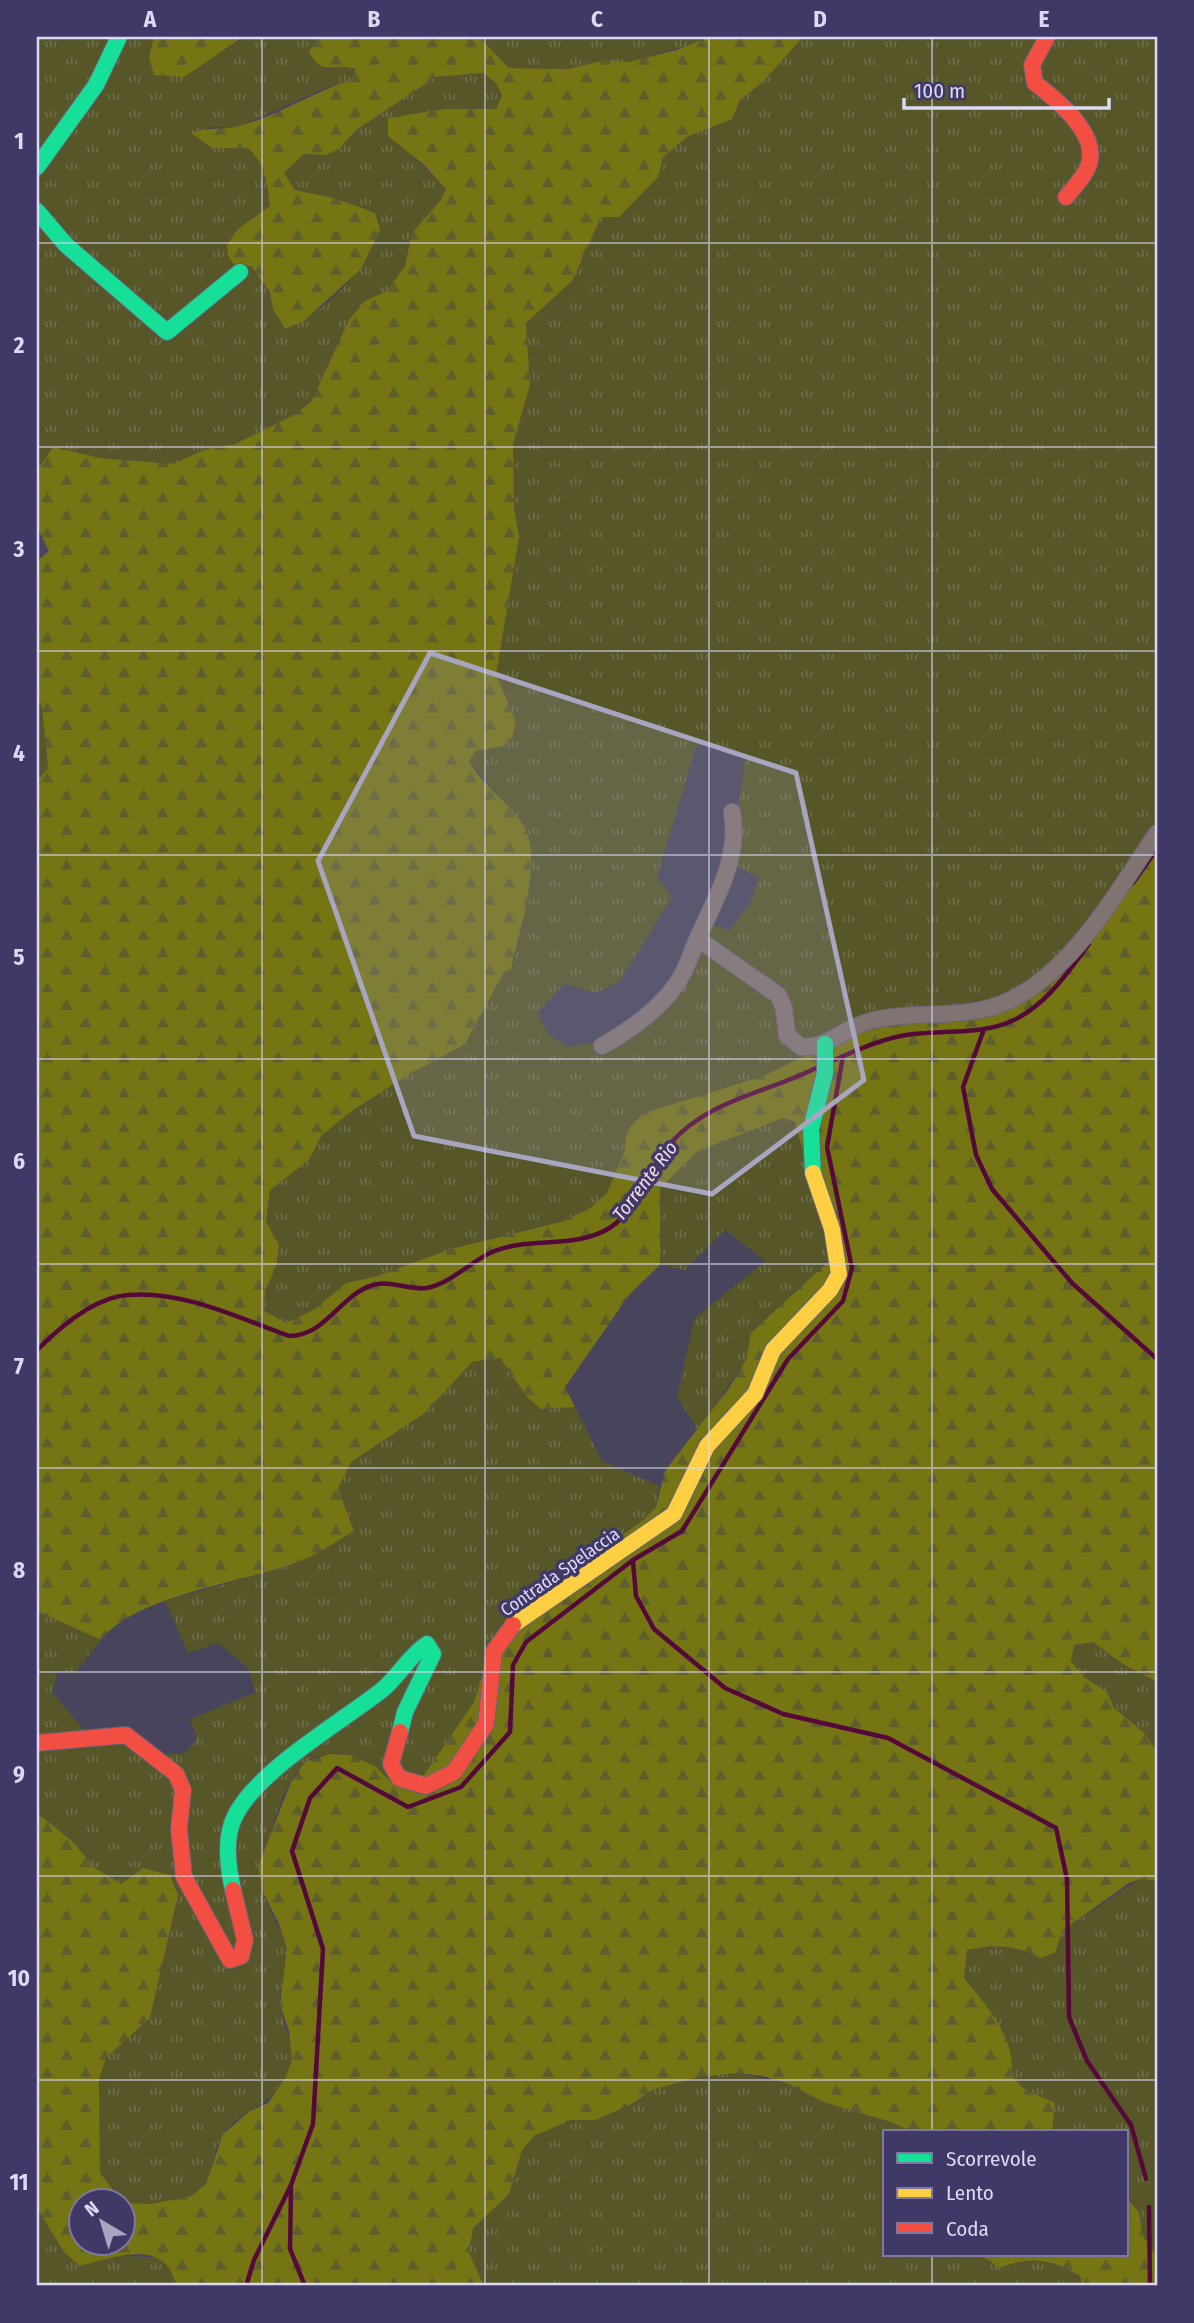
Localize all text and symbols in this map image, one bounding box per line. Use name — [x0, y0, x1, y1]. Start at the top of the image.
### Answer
text: A — [143, 5, 157, 33]
text: B — [368, 5, 381, 33]
text: C — [591, 5, 603, 33]
text: D — [813, 5, 827, 33]
text: E — [1039, 5, 1050, 33]
scale bar — [904, 66, 1108, 110]
text: 100 m — [914, 78, 965, 104]
text: 1 — [14, 127, 24, 155]
text: 2 — [13, 331, 25, 359]
text: 3 — [13, 535, 25, 563]
text: 4 — [13, 739, 25, 767]
text: 5 — [13, 943, 25, 971]
water label: Torrente Rio — [608, 1137, 682, 1225]
text: 6 — [13, 1147, 25, 1175]
text: 7 — [14, 1352, 24, 1380]
street label: Contrada Spelaccia — [496, 1523, 624, 1621]
text: 8 — [13, 1556, 25, 1584]
text: 9 — [13, 1760, 25, 1788]
text: 10 — [8, 1964, 30, 1992]
legend — [883, 2130, 1128, 2256]
text: Scorrevole — [946, 2146, 1037, 2172]
text: 11 — [9, 2168, 29, 2196]
text: Lento — [946, 2180, 994, 2206]
north arrow — [66, 2186, 136, 2256]
text: N — [80, 2196, 103, 2222]
text: Coda — [946, 2216, 989, 2242]

